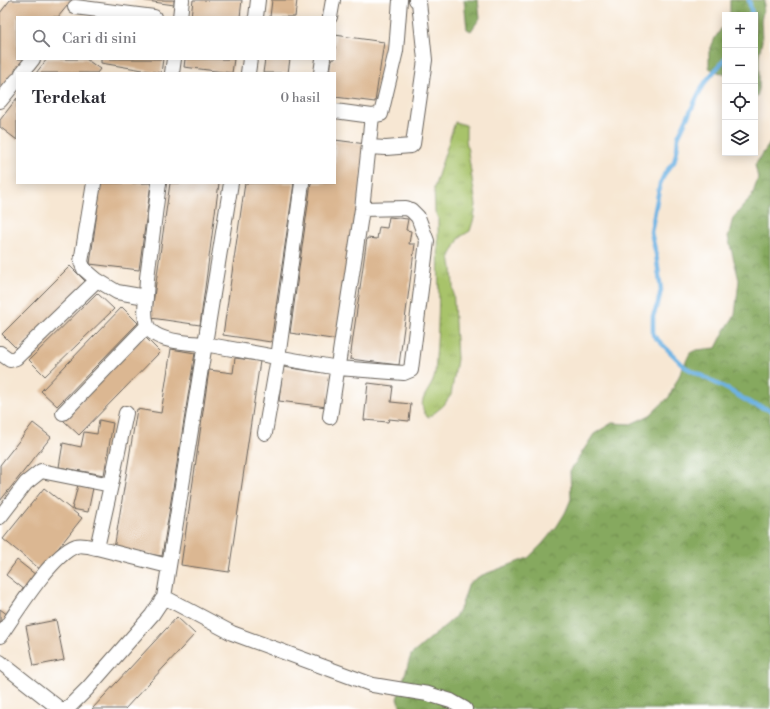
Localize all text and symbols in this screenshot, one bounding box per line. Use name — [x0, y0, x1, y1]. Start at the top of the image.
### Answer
map controls — [722, 12, 758, 156]
button: + — [722, 12, 758, 48]
search box — [16, 16, 336, 60]
icon: search — [30, 27, 52, 49]
text: Cari di sini — [62, 29, 137, 48]
button: − — [722, 48, 758, 84]
button: locate — [722, 84, 758, 120]
text: Terdekat — [32, 87, 106, 109]
text: 0 hasil — [281, 90, 320, 106]
button: layers — [722, 120, 758, 156]

